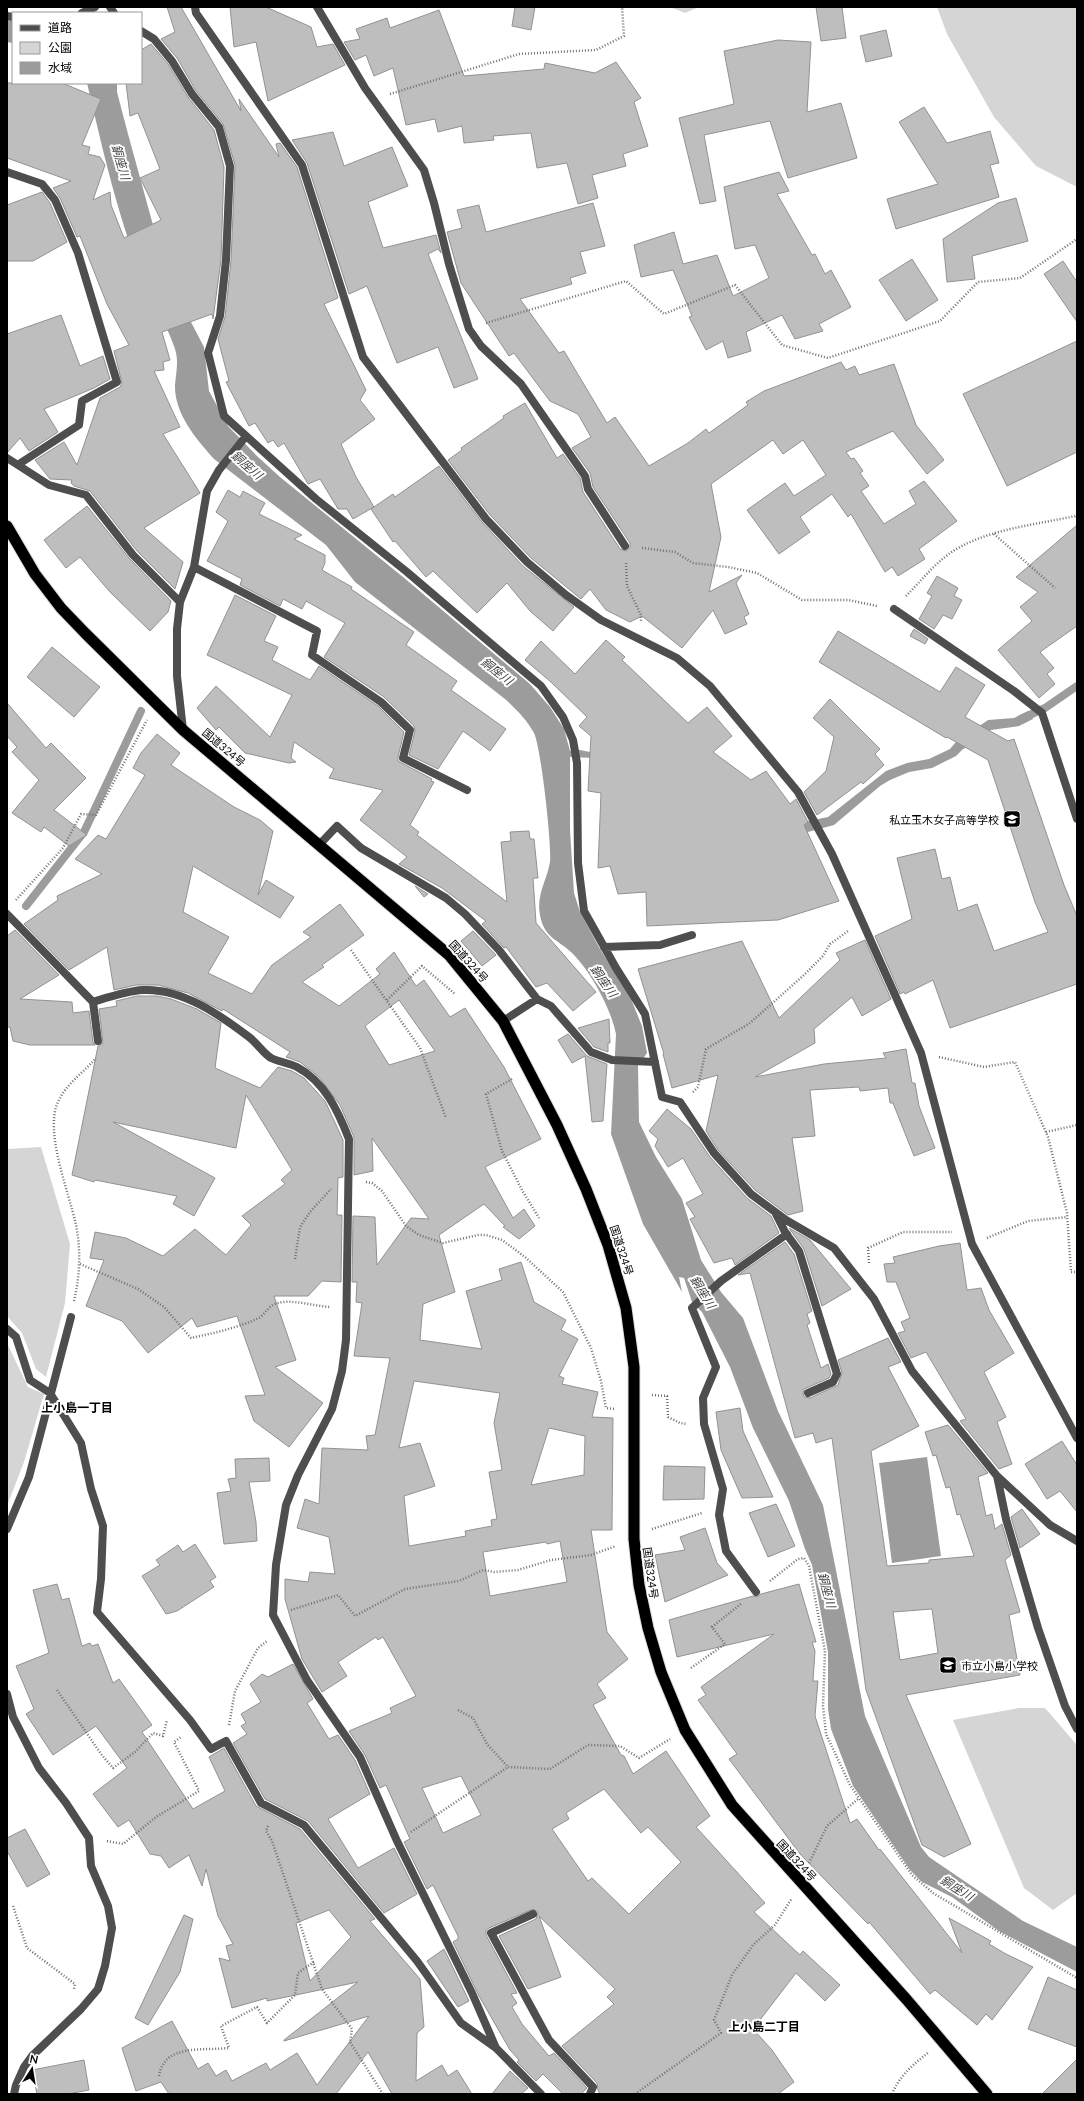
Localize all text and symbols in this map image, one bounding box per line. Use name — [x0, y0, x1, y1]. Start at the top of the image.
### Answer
legend — [12, 12, 142, 84]
text: 道路 — [48, 20, 72, 35]
text: 公園 — [48, 40, 72, 55]
text: 水域 — [48, 60, 72, 75]
water label: 銅座川 — [109, 143, 134, 183]
water label: 銅座川 — [228, 448, 267, 484]
water label: 銅座川 — [478, 654, 517, 689]
street label: 国道324号 — [200, 725, 248, 769]
school or university icon: 私立玉木女子高等学校 — [1002, 809, 1022, 829]
place label: 私立玉木女子高等学校 — [889, 813, 999, 826]
street label: 国道324号 — [447, 937, 491, 985]
water label: 銅座川 — [588, 962, 622, 1002]
street label: 国道324号 — [608, 1223, 636, 1277]
water label: 銅座川 — [687, 1273, 720, 1313]
district label: 上小島一丁目 — [41, 1400, 113, 1415]
street label: 国道324号 — [641, 1546, 661, 1600]
water label: 銅座川 — [815, 1571, 839, 1611]
school or university icon: 市立小島小学校 — [938, 1655, 958, 1675]
place label: 市立小島小学校 — [961, 1659, 1038, 1672]
street label: 国道324号 — [774, 1837, 820, 1883]
water label: 銅座川 — [938, 1872, 978, 1905]
district label: 上小島二丁目 — [728, 2019, 800, 2034]
north arrow — [12, 2049, 52, 2089]
text: N — [29, 2051, 40, 2066]

